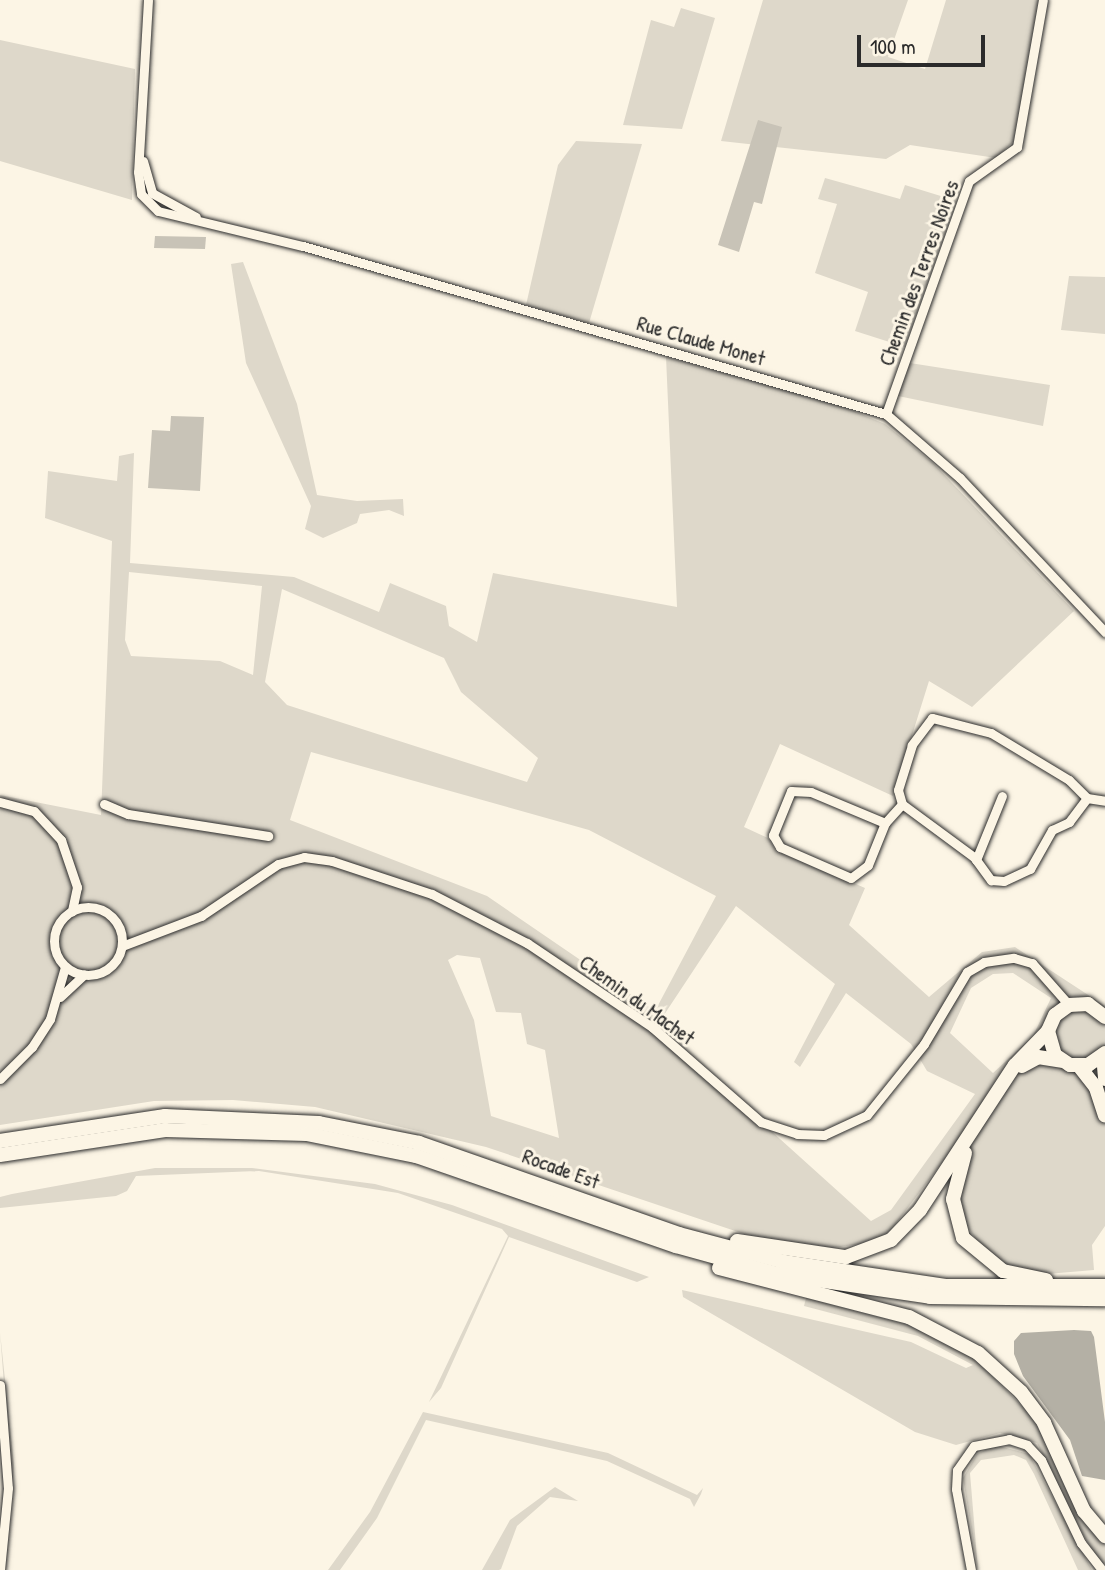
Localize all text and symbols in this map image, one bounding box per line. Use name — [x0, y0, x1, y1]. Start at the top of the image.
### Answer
scale bar — [860, 21, 988, 65]
text: 100 m — [870, 32, 916, 61]
street label: Chemin des Terres Noires — [874, 177, 964, 369]
street label: Rue Claude Monet — [634, 311, 768, 371]
street label: Chemin du Machet — [574, 950, 700, 1050]
street label: Rocade Est — [519, 1143, 603, 1195]

